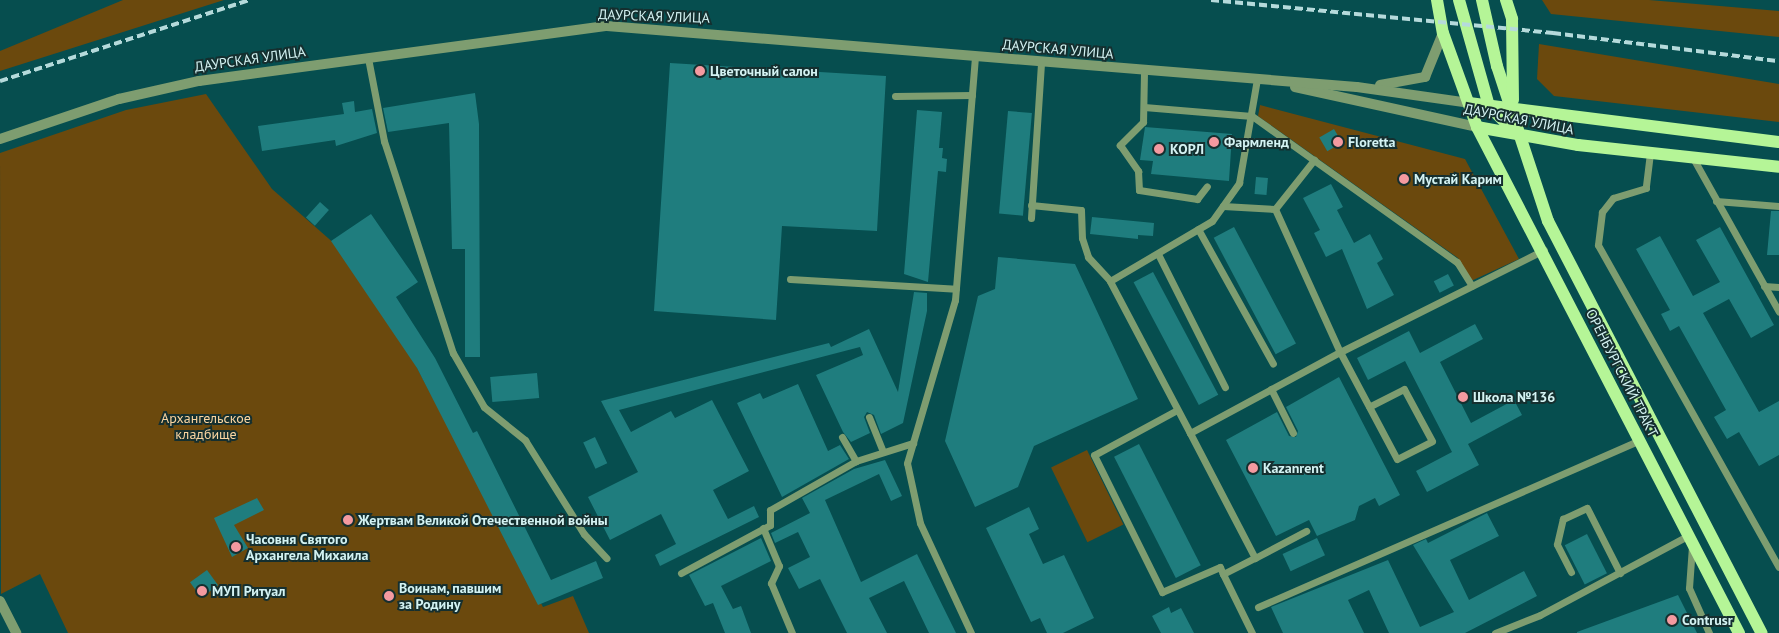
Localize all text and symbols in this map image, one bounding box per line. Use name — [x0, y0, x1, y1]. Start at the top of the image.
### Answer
street label: ДАУРСКАЯ УЛИЦА — [598, 6, 710, 26]
street label: ДАУРСКАЯ УЛИЦА — [1001, 36, 1115, 62]
street label: ДАУРСКАЯ УЛИЦА — [193, 43, 307, 75]
place label: Цветочный салон — [710, 63, 818, 79]
marker: Цветочный салон — [694, 65, 706, 77]
street label: ДАУРСКАЯ УЛИЦА — [1462, 100, 1576, 138]
place label: Фармленд — [1224, 134, 1289, 150]
place label: Floretta — [1348, 134, 1395, 150]
marker: Фармленд — [1208, 136, 1220, 148]
marker: Floretta — [1332, 136, 1344, 148]
place label: КОРЛ — [1170, 141, 1204, 157]
marker: КОРЛ — [1152, 142, 1166, 156]
place label: Мустай Карим — [1414, 171, 1502, 187]
marker: Мустай Карим — [1398, 173, 1410, 185]
street label: ОРЕНБУРГСКИЙ ТРАКТ — [1582, 306, 1662, 440]
place label: Школа №136 — [1473, 389, 1555, 405]
marker: Школа №136 — [1457, 391, 1469, 403]
park label: Архангельское кладбище — [161, 410, 251, 442]
place label: Kazanrent — [1263, 460, 1324, 476]
marker: Kazanrent — [1247, 462, 1259, 474]
place label: Жертвам Великой Отечественной войны — [358, 512, 608, 528]
marker: Жертвам Великой Отечественной войны — [342, 514, 354, 526]
place label: Часовня Святого Архангела Михаила — [246, 531, 368, 564]
marker: Часовня Святого Архангела Михаила — [230, 541, 242, 553]
place label: Воинам, павшим за Родину — [399, 580, 502, 612]
place label: МУП Ритуал — [212, 583, 285, 599]
marker: МУП Ритуал — [196, 585, 208, 597]
marker: Воинам, павшим за Родину — [383, 590, 395, 602]
place label: Contrusr — [1682, 612, 1733, 628]
marker: Contrusr — [1666, 614, 1678, 626]

